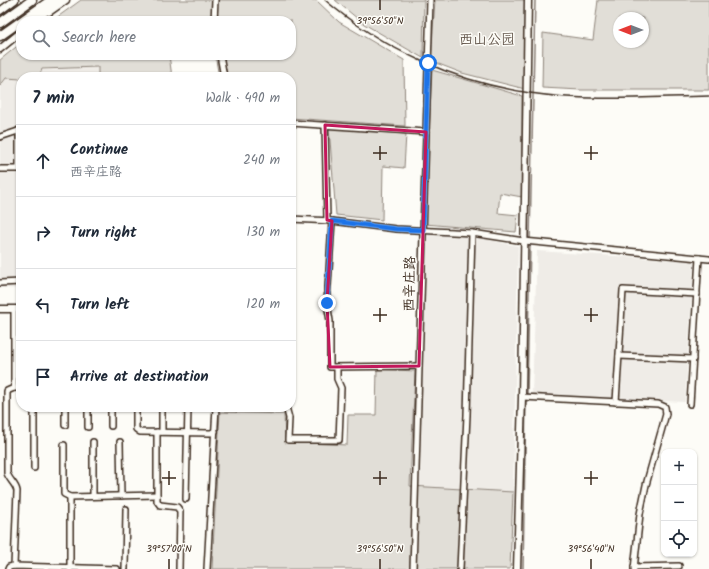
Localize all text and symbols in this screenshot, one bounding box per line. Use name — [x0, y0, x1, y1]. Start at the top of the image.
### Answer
north arrow — [613, 12, 649, 48]
text: 39°56'50"N — [357, 13, 404, 29]
search box — [16, 16, 296, 60]
text: Search here — [62, 26, 136, 50]
icon: search — [30, 27, 52, 49]
park label: 西山公园 — [459, 29, 515, 51]
route start — [419, 54, 437, 72]
text: 7 min — [32, 85, 74, 112]
text: Walk · 490 m — [205, 88, 280, 109]
text: Continue — [70, 138, 128, 162]
icon: ahead — [32, 150, 54, 172]
text: 240 m — [243, 150, 280, 171]
text: 西辛庄路 — [70, 162, 122, 183]
text: Turn right — [70, 221, 137, 245]
icon: right — [32, 222, 54, 244]
text: 130 m — [246, 222, 280, 243]
street label: 西辛庄路 — [399, 256, 421, 312]
text: Turn left — [70, 293, 130, 317]
icon: left — [32, 294, 54, 316]
text: 120 m — [246, 294, 280, 315]
route end — [318, 294, 336, 312]
text: Arrive at destination — [70, 365, 209, 389]
icon: arrive — [32, 366, 54, 388]
map controls — [661, 449, 697, 557]
button: + — [661, 449, 697, 485]
button: − — [661, 485, 697, 521]
button: locate — [661, 521, 697, 557]
text: 39°57'00"N — [146, 541, 192, 557]
text: 39°56'50"N — [357, 541, 404, 557]
text: 39°56'40"N — [568, 541, 615, 557]

